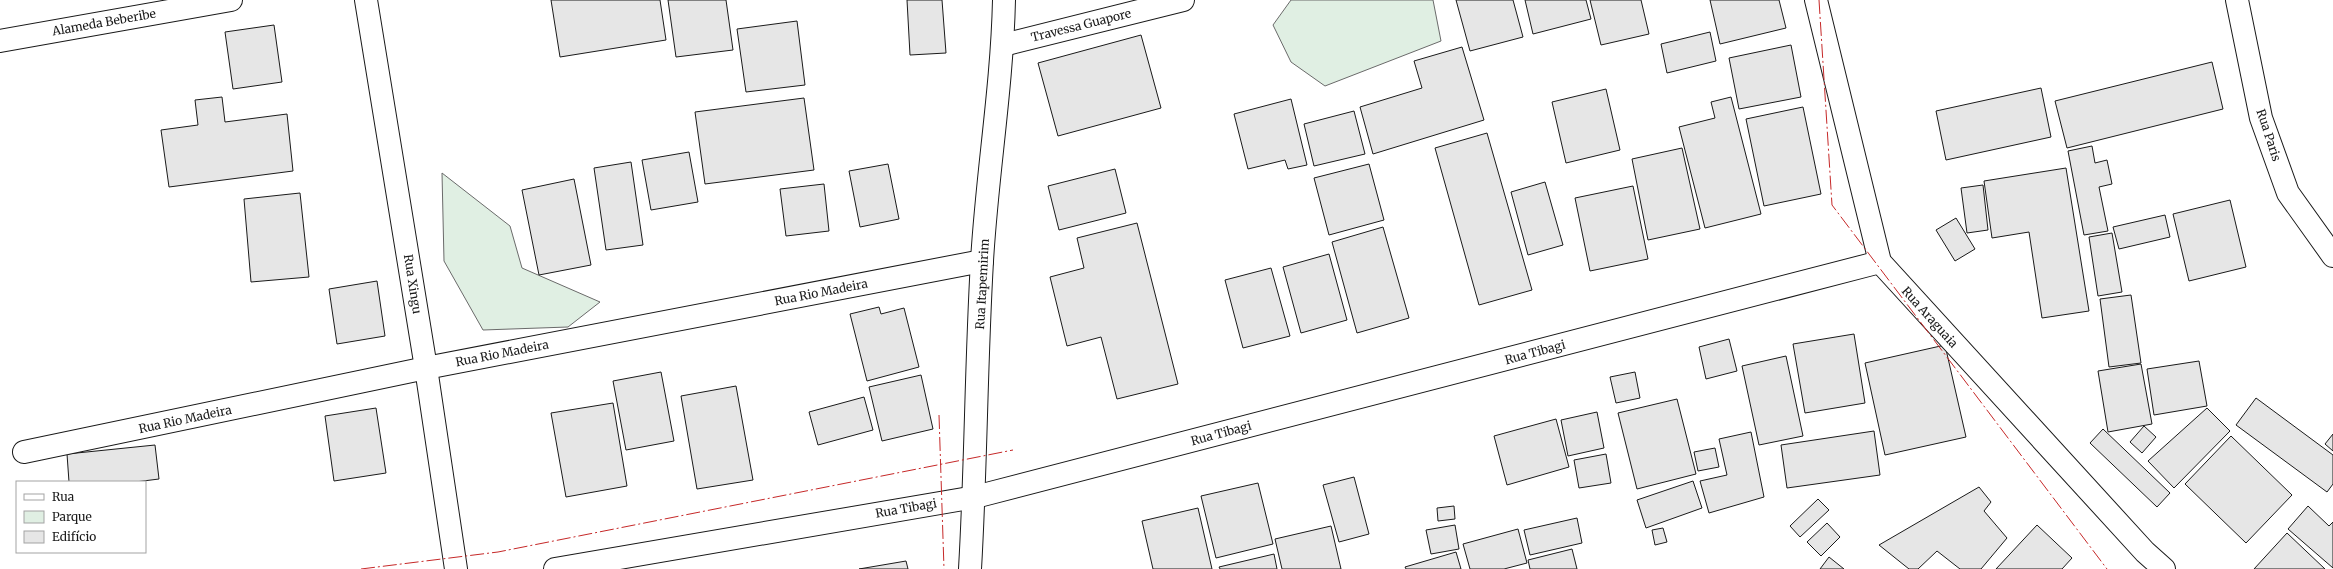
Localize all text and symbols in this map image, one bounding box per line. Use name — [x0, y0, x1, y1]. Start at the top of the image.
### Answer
street label: Alameda Beberibe — [50, 5, 157, 39]
street label: Travessa Guapore — [1029, 5, 1133, 45]
street label: Rua Paris — [2253, 107, 2285, 163]
street label: Rua Itapemirim — [972, 238, 992, 330]
street label: Rua Xingu — [401, 253, 425, 315]
street label: Rua Rio Madeira — [773, 276, 869, 308]
street label: Rua Araguaia — [1899, 283, 1962, 351]
street label: Rua Rio Madeira — [454, 337, 550, 369]
street label: Rua Tibagi — [1503, 337, 1567, 367]
street label: Rua Rio Madeira — [137, 402, 233, 436]
street label: Rua Tibagi — [1189, 418, 1253, 448]
legend — [16, 481, 146, 553]
text: Rua — [52, 489, 75, 504]
street label: Rua Tibagi — [874, 495, 938, 521]
text: Parque — [52, 509, 92, 524]
text: Edifício — [52, 529, 96, 544]

